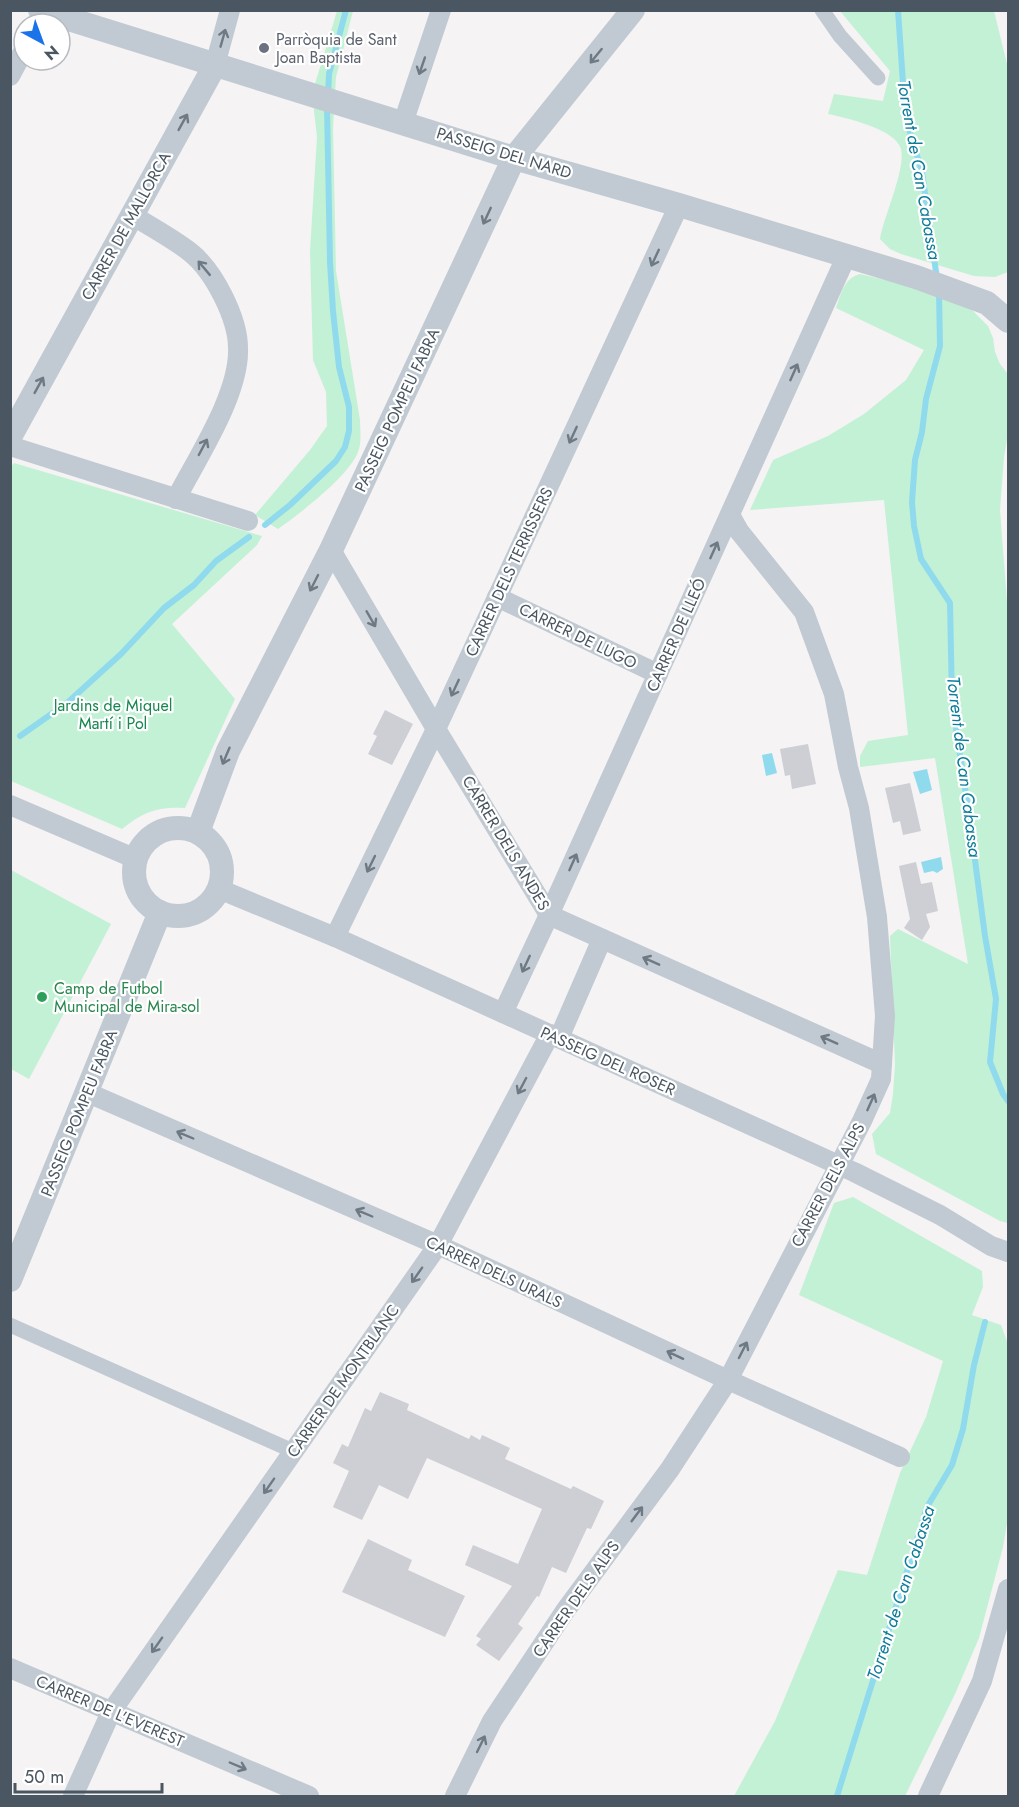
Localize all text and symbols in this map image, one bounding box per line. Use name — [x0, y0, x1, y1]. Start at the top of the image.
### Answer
north arrow — [12, 12, 72, 72]
one-way arrow — [217, 28, 229, 47]
place label: Parròquia de Sant Joan Baptista — [274, 28, 397, 69]
text: N — [39, 40, 64, 66]
marker: Parròquia de Sant Joan Baptista — [257, 41, 271, 55]
one-way arrow — [589, 48, 603, 63]
one-way arrow — [416, 56, 427, 75]
water label: Torrent de Can Cabassa — [890, 78, 948, 262]
one-way arrow — [178, 114, 189, 132]
street label: PASSEIG DEL NARD — [434, 122, 574, 185]
street label: CARRER DE MALLORCA — [76, 147, 177, 304]
one-way arrow — [480, 207, 492, 225]
one-way arrow — [648, 248, 660, 266]
one-way arrow — [197, 261, 211, 276]
street label: PASSEIG POMPEU FABRA — [349, 324, 445, 496]
one-way arrow — [789, 364, 800, 382]
one-way arrow — [34, 377, 45, 395]
one-way arrow — [566, 425, 578, 443]
one-way arrow — [198, 438, 209, 456]
street label: CARRER DELS TERRISSERS — [460, 483, 558, 660]
one-way arrow — [709, 542, 720, 560]
one-way arrow — [308, 573, 320, 591]
street label: CARRER DE LLEÓ — [641, 575, 711, 695]
street label: CARRER DE LUGO — [515, 597, 641, 675]
one-way arrow — [366, 610, 378, 627]
water label: Torrent de Can Cabassa — [940, 675, 988, 859]
one-way arrow — [449, 679, 461, 697]
park label: Jardins de Miquel Martí i Pol — [52, 694, 172, 735]
one-way arrow — [220, 747, 231, 765]
street label: CARRER DELS ANDES — [457, 771, 556, 915]
one-way arrow — [569, 853, 580, 871]
one-way arrow — [364, 854, 376, 872]
one-way arrow — [520, 955, 532, 973]
one-way arrow — [642, 955, 660, 966]
place label: Camp de Futbol Municipal de Mira-sol — [54, 977, 200, 1018]
marker: Camp de Futbol Municipal de Mira-sol — [35, 990, 49, 1004]
street label: PASSEIG DEL ROSER — [537, 1021, 679, 1101]
street label: PASSEIG POMPEU FABRA — [35, 1026, 123, 1200]
one-way arrow — [820, 1034, 838, 1046]
one-way arrow — [516, 1077, 528, 1094]
one-way arrow — [866, 1093, 877, 1111]
street label: CARRER DELS ALPS — [786, 1119, 871, 1251]
one-way arrow — [176, 1129, 195, 1140]
one-way arrow — [355, 1207, 373, 1218]
street label: CARRER DELS URALS — [422, 1230, 566, 1314]
one-way arrow — [411, 1266, 423, 1282]
street label: CARRER DE MONTBLANC — [281, 1300, 405, 1462]
one-way arrow — [737, 1342, 749, 1359]
one-way arrow — [666, 1349, 684, 1361]
one-way arrow — [263, 1477, 275, 1493]
water label: Torrent de Can Cabassa — [861, 1502, 942, 1684]
one-way arrow — [631, 1506, 644, 1522]
street label: CARRER DELS ALPS — [527, 1536, 625, 1662]
one-way arrow — [151, 1637, 163, 1653]
street label: CARRER DE L'EVEREST — [32, 1669, 188, 1753]
one-way arrow — [475, 1735, 487, 1753]
scale bar — [15, 1756, 162, 1794]
one-way arrow — [228, 1761, 246, 1772]
text: 50 m — [24, 1764, 64, 1790]

